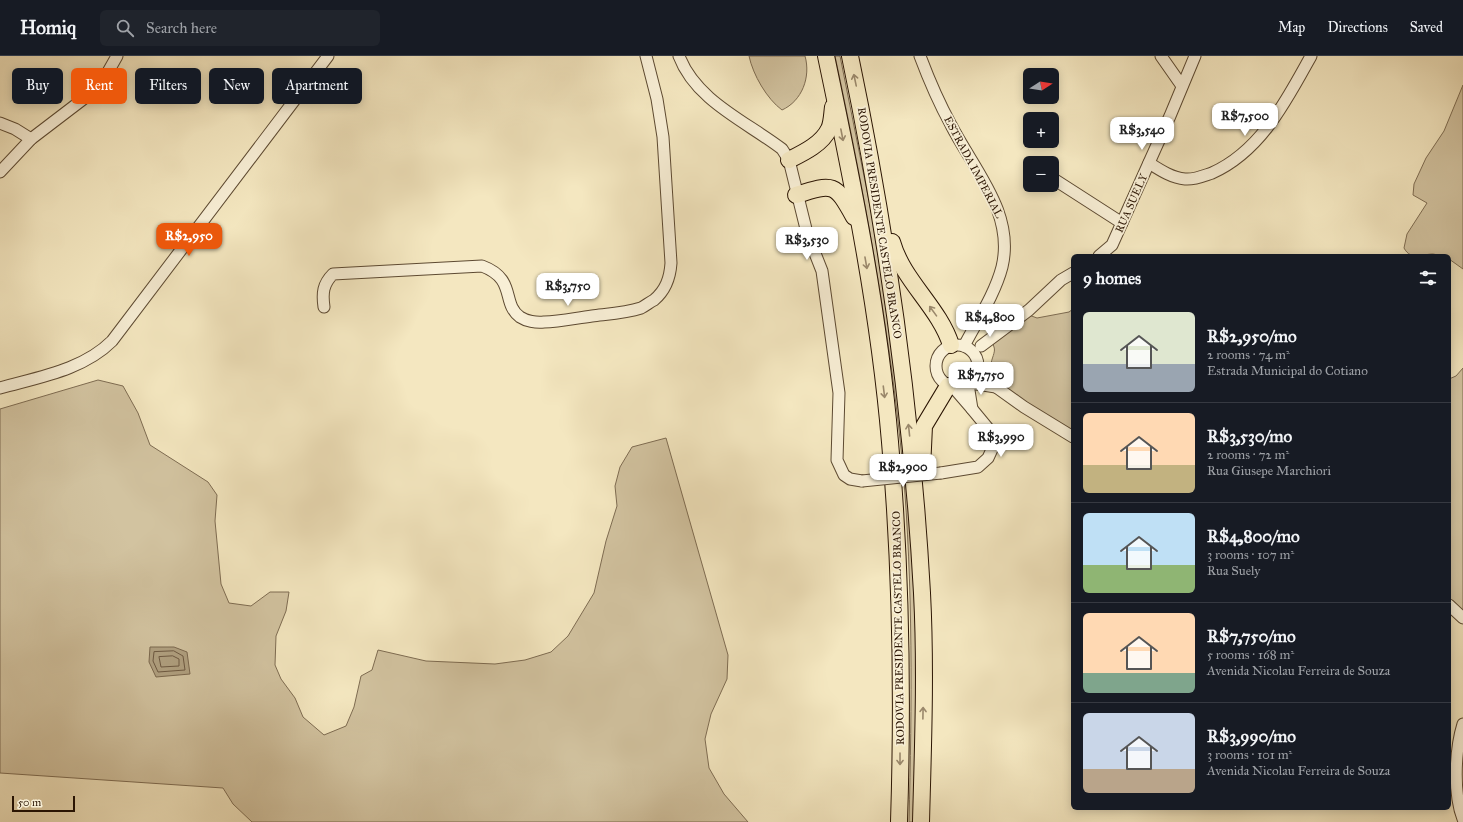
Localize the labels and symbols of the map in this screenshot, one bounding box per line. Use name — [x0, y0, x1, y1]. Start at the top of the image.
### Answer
north arrow — [1023, 68, 1059, 104]
one-way arrow — [850, 74, 858, 87]
pin: R$7,500 — [1208, 103, 1282, 137]
street label: RODOVIA PRESIDENTE CASTELO BRANCO — [855, 106, 904, 340]
street label: ESTRADA IMPERIAL — [941, 114, 1006, 220]
pin: R$3,540 — [1105, 117, 1179, 151]
one-way arrow — [839, 128, 847, 141]
street label: RUA SUELY — [1113, 171, 1151, 235]
pin: R$2,950 — [152, 223, 226, 257]
pin: R$3,530 — [770, 227, 844, 261]
one-way arrow — [863, 256, 871, 269]
pin: R$3,750 — [531, 273, 605, 307]
pin: R$4,800 — [953, 304, 1027, 338]
one-way arrow — [929, 306, 937, 317]
pin: R$7,750 — [944, 362, 1018, 396]
one-way arrow — [880, 385, 888, 398]
one-way arrow — [905, 424, 913, 437]
pin: R$3,990 — [964, 424, 1038, 458]
pin: R$2,900 — [866, 454, 940, 488]
street label: RODOVIA PRESIDENTE CASTELO BRANCO — [890, 511, 907, 745]
one-way arrow — [920, 707, 927, 720]
one-way arrow — [896, 752, 904, 765]
scale bar — [12, 794, 75, 813]

